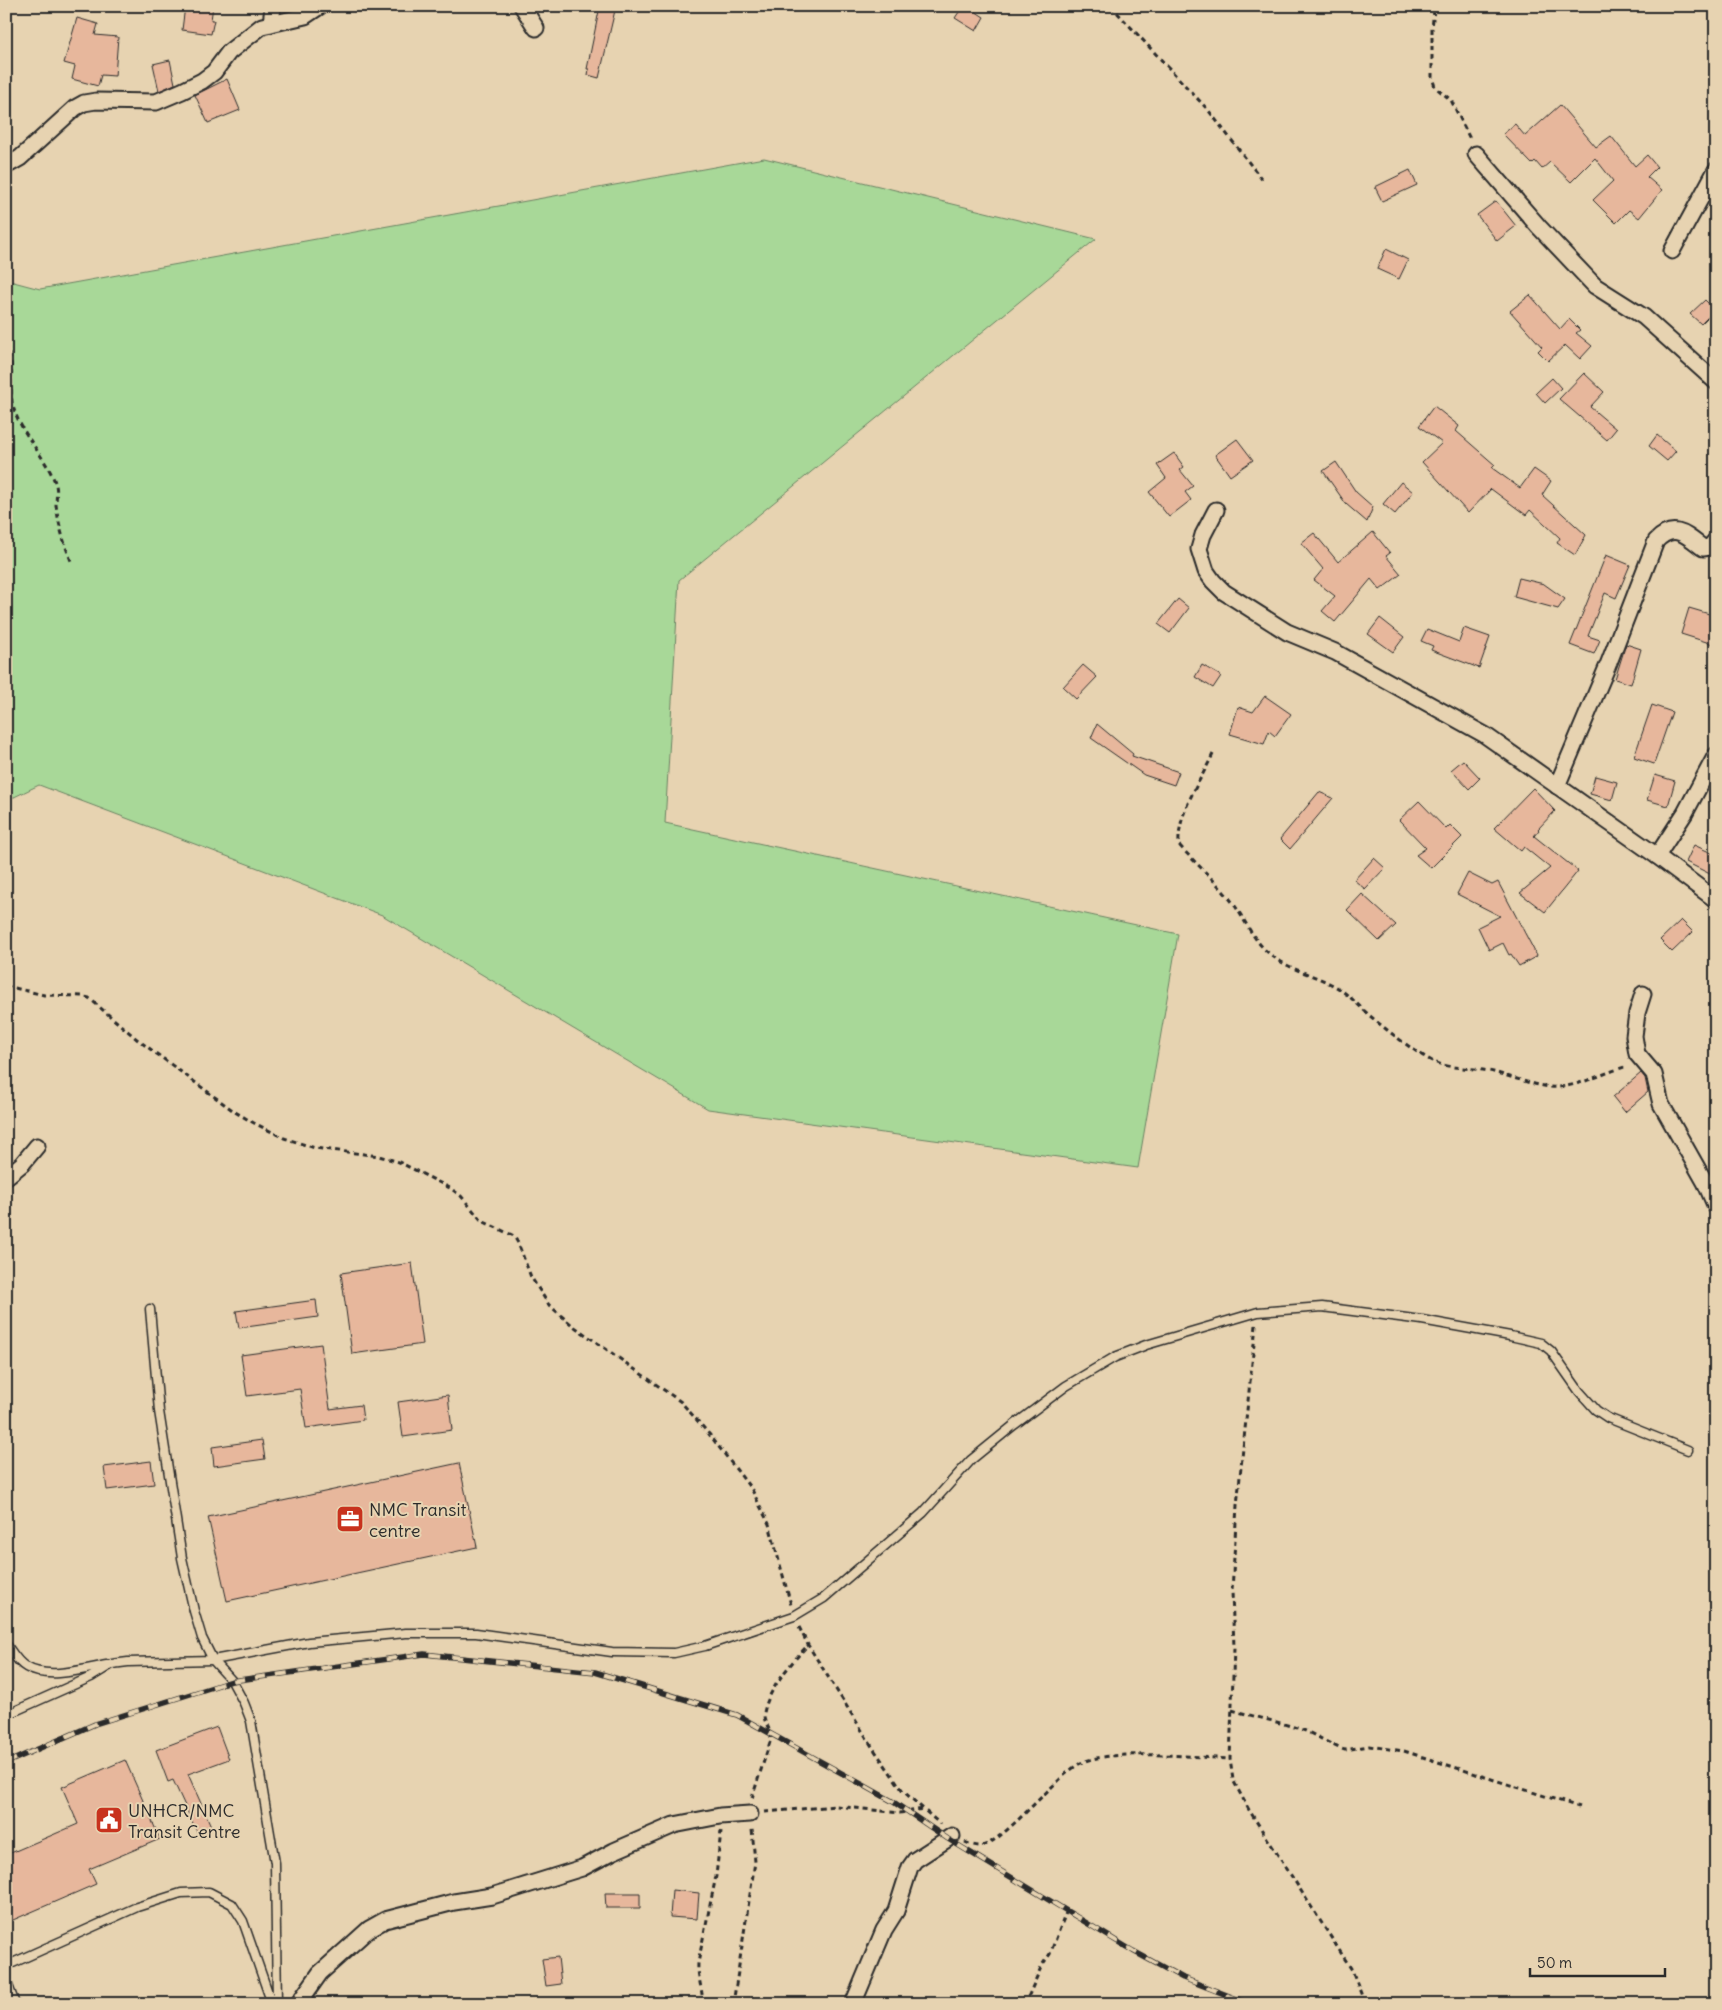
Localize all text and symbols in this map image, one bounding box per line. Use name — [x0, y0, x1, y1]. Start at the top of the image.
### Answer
place label: NMC Transit centre — [369, 1498, 467, 1542]
office icon: NMC Transit centre — [335, 1504, 365, 1534]
place label: UNHCR/NMC Transit Centre — [128, 1799, 241, 1843]
public building icon: UNHCR/NMC Transit Centre — [94, 1805, 124, 1835]
scale bar — [1530, 1945, 1664, 1977]
text: 50 m — [1537, 1953, 1572, 1972]

